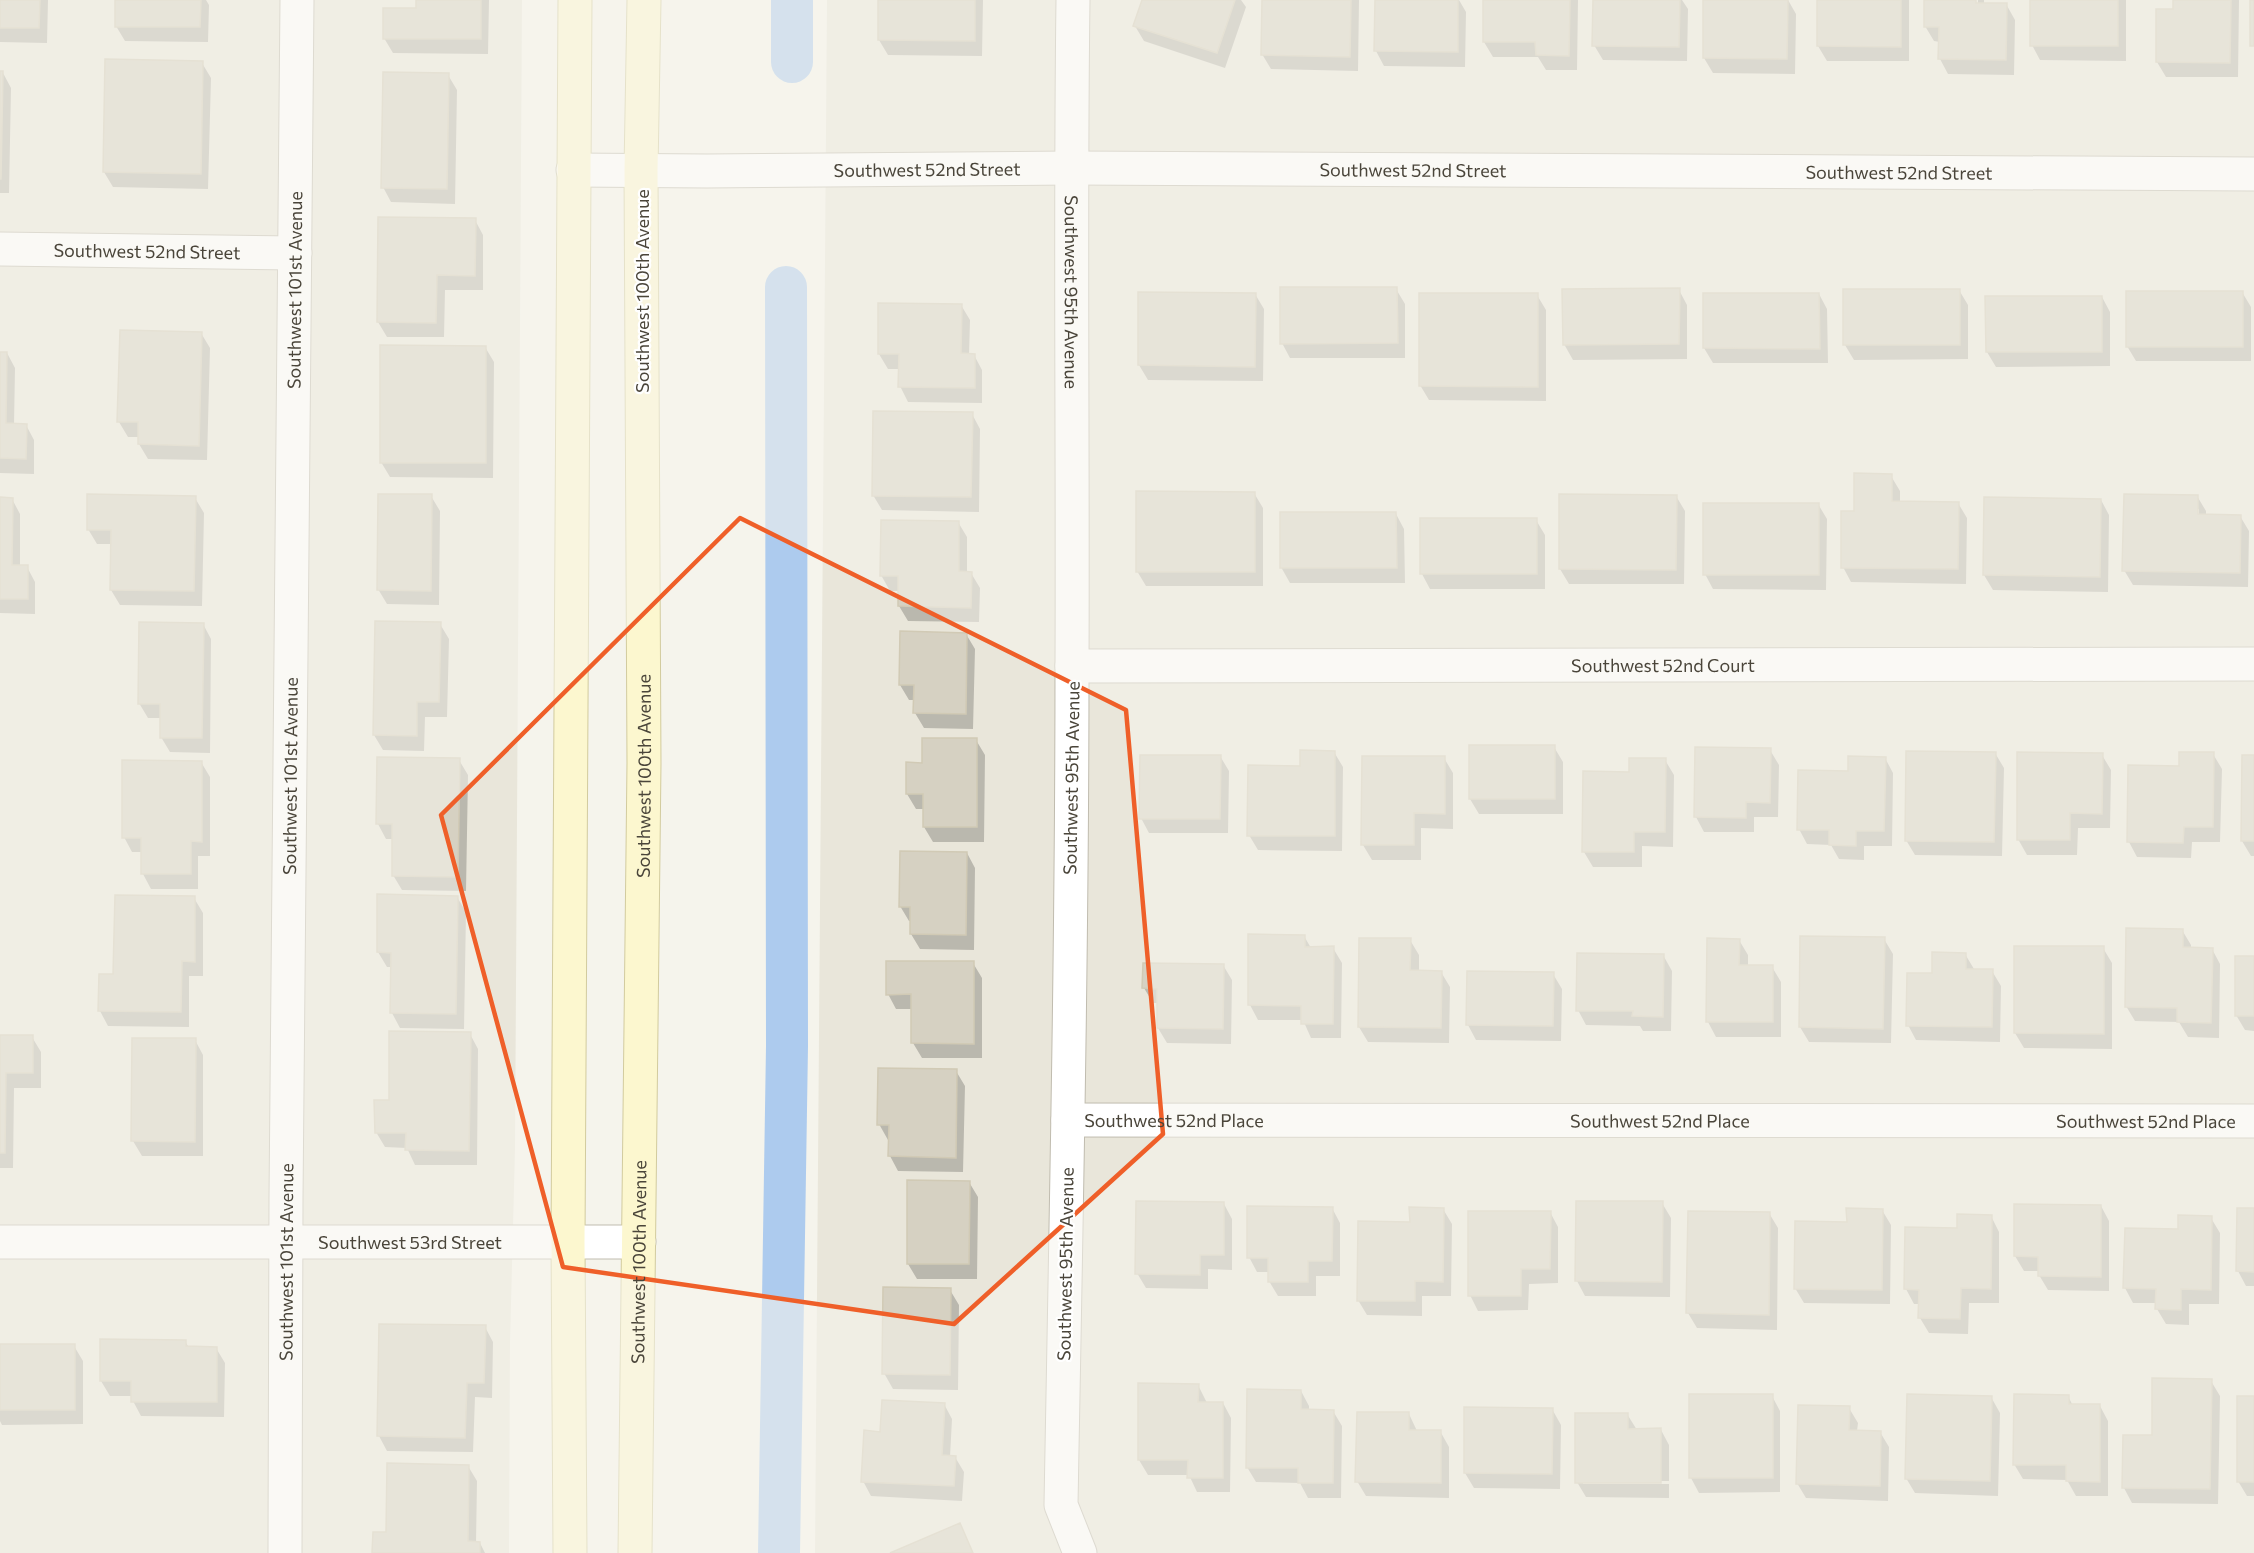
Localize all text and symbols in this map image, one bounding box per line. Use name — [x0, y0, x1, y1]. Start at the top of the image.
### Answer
street label: Southwest 52nd Street — [833, 157, 1021, 181]
street label: Southwest 52nd Street — [1319, 158, 1507, 181]
street label: Southwest 52nd Street — [1805, 161, 1993, 184]
street label: Southwest 100th Avenue — [631, 189, 653, 393]
street label: Southwest 101st Avenue — [282, 191, 306, 389]
street label: Southwest 95th Avenue — [1061, 195, 1083, 389]
street label: Southwest 52nd Street — [53, 239, 241, 263]
street label: Southwest 52nd Court — [1571, 654, 1755, 676]
street label: Southwest 100th Avenue — [632, 674, 655, 878]
street label: Southwest 101st Avenue — [278, 677, 302, 875]
street label: Southwest 95th Avenue — [1058, 681, 1084, 875]
street label: Southwest 52nd Place — [1084, 1109, 1264, 1131]
street label: Southwest 52nd Place — [1570, 1109, 1750, 1132]
street label: Southwest 52nd Place — [2056, 1110, 2236, 1132]
street label: Southwest 100th Avenue — [626, 1160, 650, 1364]
street label: Southwest 101st Avenue — [275, 1163, 297, 1361]
street label: Southwest 95th Avenue — [1052, 1167, 1078, 1361]
street label: Southwest 53rd Street — [318, 1231, 502, 1253]

